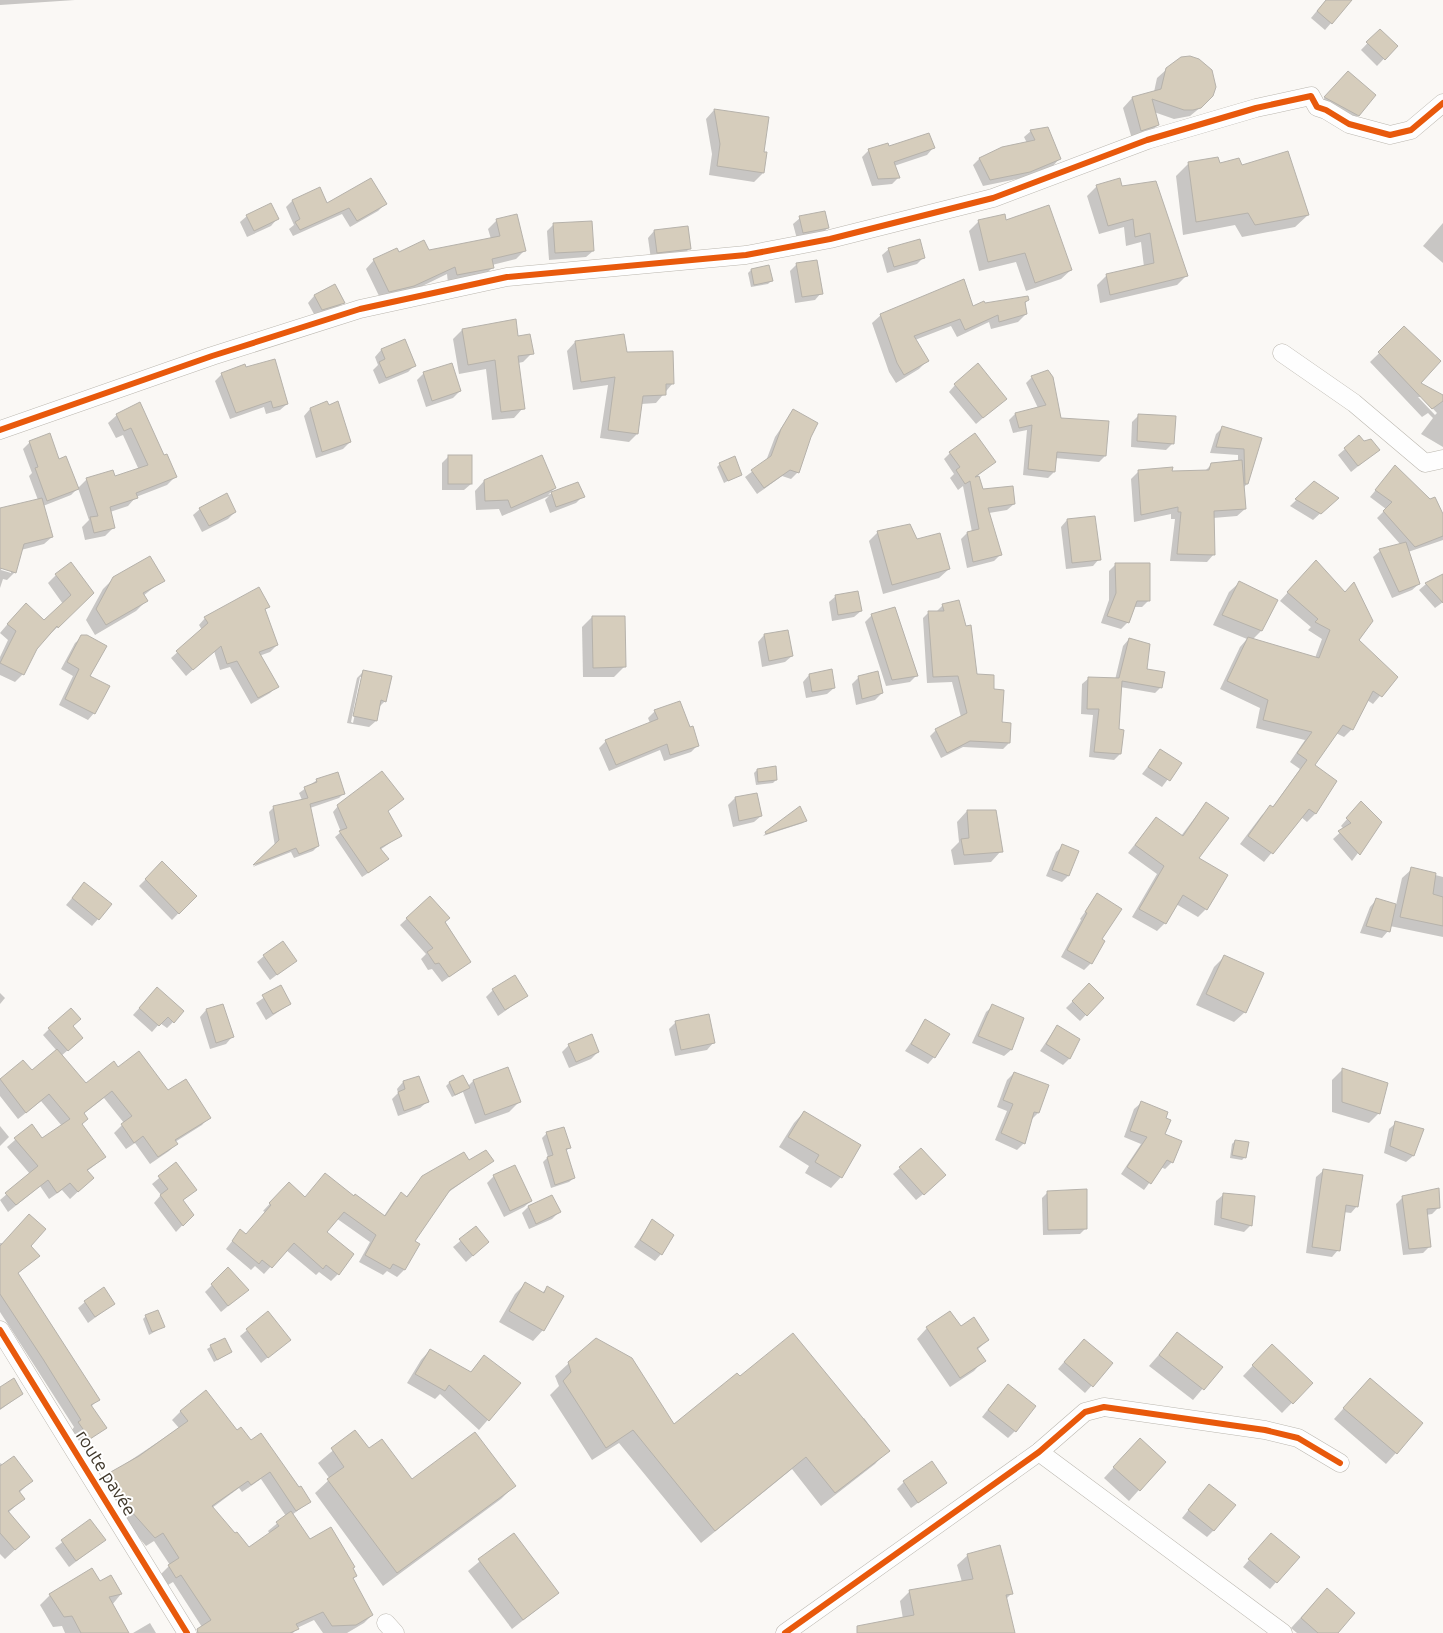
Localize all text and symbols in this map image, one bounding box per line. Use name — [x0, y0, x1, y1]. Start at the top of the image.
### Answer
street label: route pavée — [73, 1426, 141, 1519]

